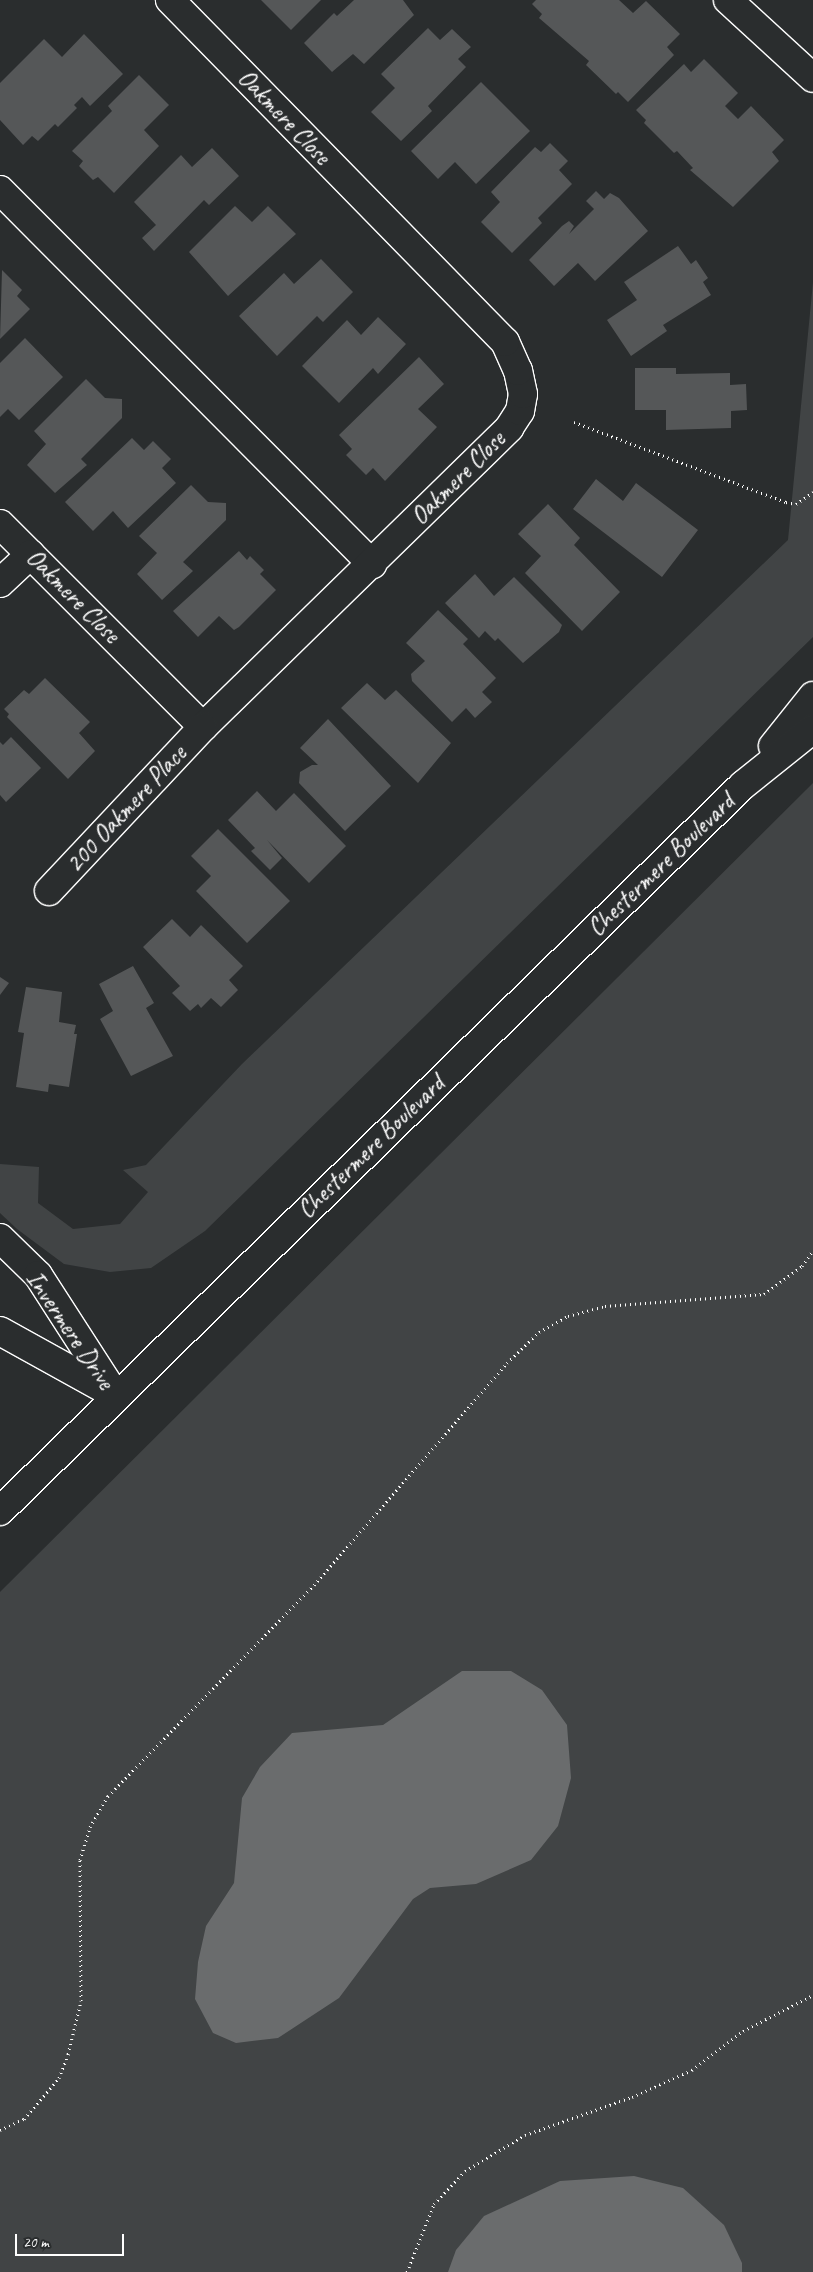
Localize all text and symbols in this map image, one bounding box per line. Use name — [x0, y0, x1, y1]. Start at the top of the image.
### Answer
street label: Oakmere Close — [231, 63, 337, 171]
street label: Oakmere Close — [405, 425, 511, 531]
street label: Oakmere Close — [20, 543, 126, 649]
street label: 200 Oakmere Place — [60, 739, 192, 879]
street label: Chestermere Boulevard — [581, 787, 741, 943]
street label: Chestermere Boulevard — [291, 1069, 451, 1225]
street label: Invermere Drive — [19, 1265, 121, 1395]
scale bar — [18, 2224, 126, 2256]
text: 20 m — [23, 2233, 49, 2252]

